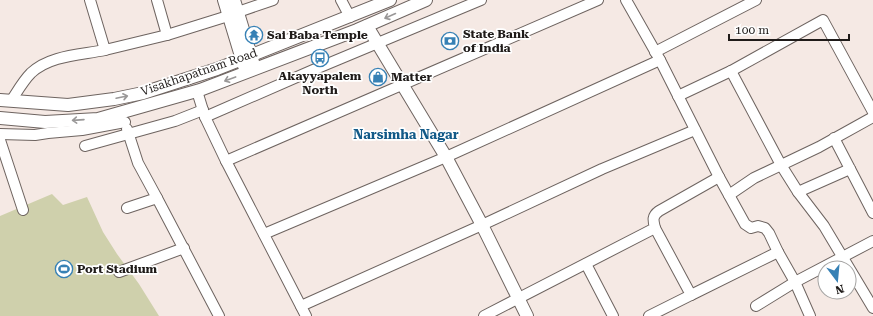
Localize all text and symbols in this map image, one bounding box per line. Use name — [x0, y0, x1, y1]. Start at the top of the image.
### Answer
one-way arrow — [384, 12, 396, 20]
scale bar — [729, 16, 849, 42]
text: 100 m — [735, 23, 769, 37]
temple icon: Sai Baba Temple — [244, 25, 264, 45]
place label: State Bank of India — [463, 27, 530, 55]
place label: Sai Baba Temple — [267, 28, 368, 42]
bank icon: State Bank of India — [440, 31, 460, 51]
street label: Visakhapatnam Road — [139, 45, 259, 99]
bus stop icon: Akayyapalem North — [310, 48, 330, 68]
shop icon: Matter — [368, 67, 388, 87]
place label: Akayyapalem North — [279, 69, 362, 97]
place label: Matter — [391, 70, 432, 84]
one-way arrow — [225, 75, 237, 83]
one-way arrow — [115, 93, 128, 101]
one-way arrow — [72, 117, 85, 124]
district label: Narsimha Nagar — [353, 127, 459, 142]
sports icon: Port Stadium — [54, 259, 74, 279]
north arrow — [817, 260, 857, 300]
place label: Port Stadium — [77, 262, 158, 276]
text: N — [833, 282, 845, 297]

